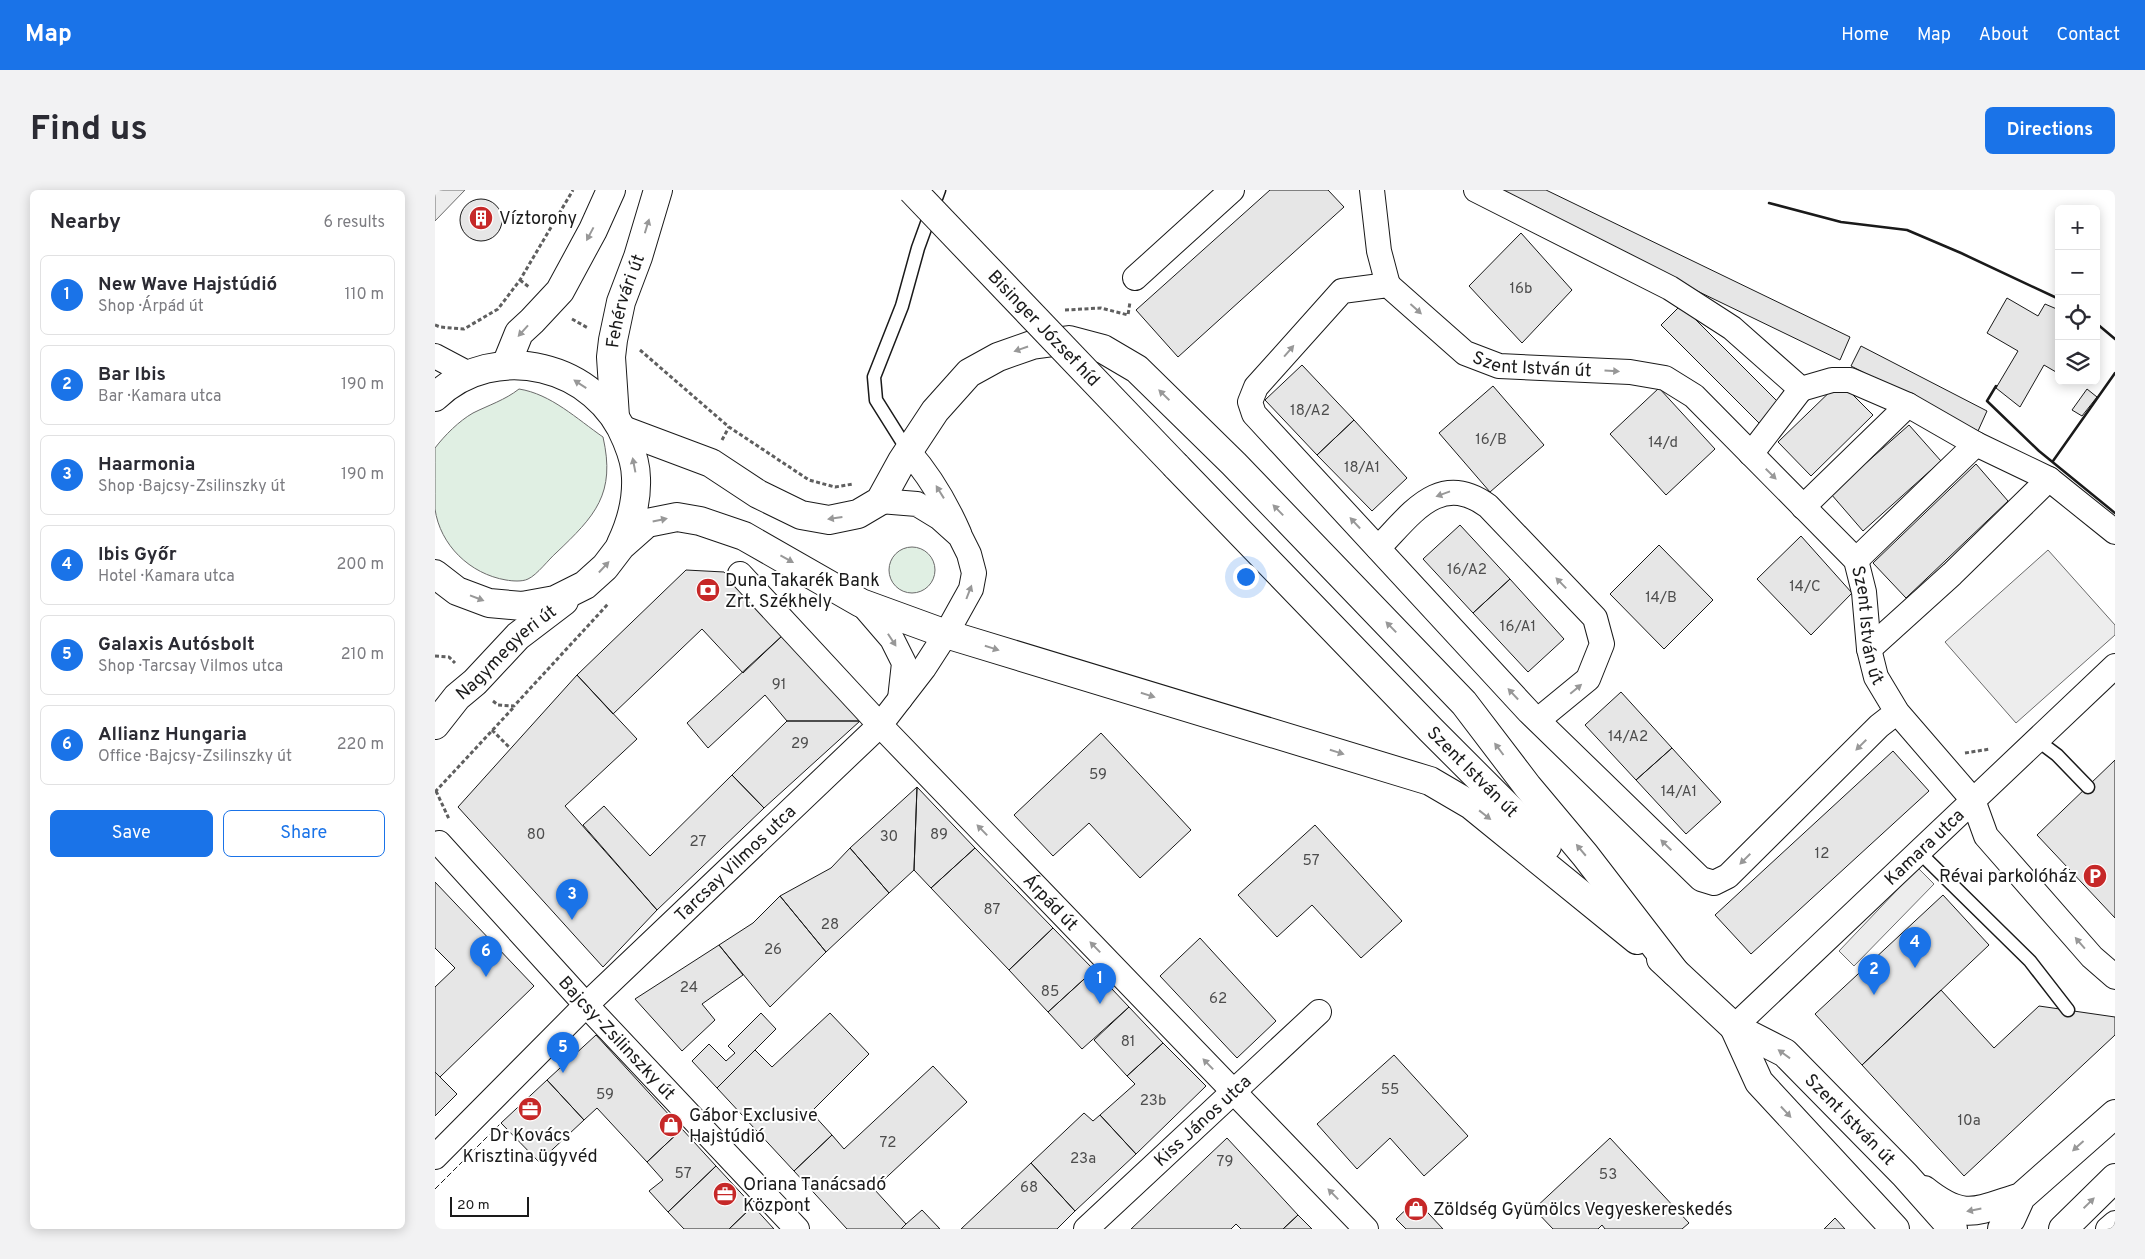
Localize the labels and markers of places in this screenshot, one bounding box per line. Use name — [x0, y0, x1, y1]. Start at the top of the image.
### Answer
building icon: Víztorony — [468, 205, 494, 231]
place label: Víztorony — [499, 208, 577, 231]
place label: Duna Takarék Bank Zrt. Székhely — [725, 570, 880, 614]
bank icon: Duna Takarék Bank Zrt. Székhely — [695, 577, 721, 603]
parking icon: Révai parkolóház — [2082, 863, 2108, 889]
place label: Révai parkolóház — [1939, 866, 2077, 889]
pin: 3 — [556, 879, 588, 920]
pin: 4 — [1899, 927, 1931, 968]
pin: 6 — [470, 936, 502, 977]
pin: 2 — [1858, 954, 1890, 995]
pin: 1 — [1084, 963, 1116, 1004]
pin: 5 — [547, 1032, 579, 1073]
office icon: Dr Kovács Krisztina ügyvéd — [517, 1096, 543, 1122]
place label: Gábor Exclusive Hajstúdió — [689, 1105, 818, 1149]
shop icon: Gábor Exclusive Hajstúdió — [658, 1112, 684, 1138]
place label: Dr Kovács Krisztina ügyvéd — [462, 1125, 598, 1169]
place label: Oriana Tanácsadó Központ — [743, 1174, 886, 1218]
office icon: Oriana Tanácsadó Központ — [712, 1181, 738, 1207]
shop icon: Zöldség Gyümölcs Vegyeskereskedés — [1403, 1196, 1429, 1222]
place label: Zöldség Gyümölcs Vegyeskereskedés — [1433, 1199, 1733, 1222]

